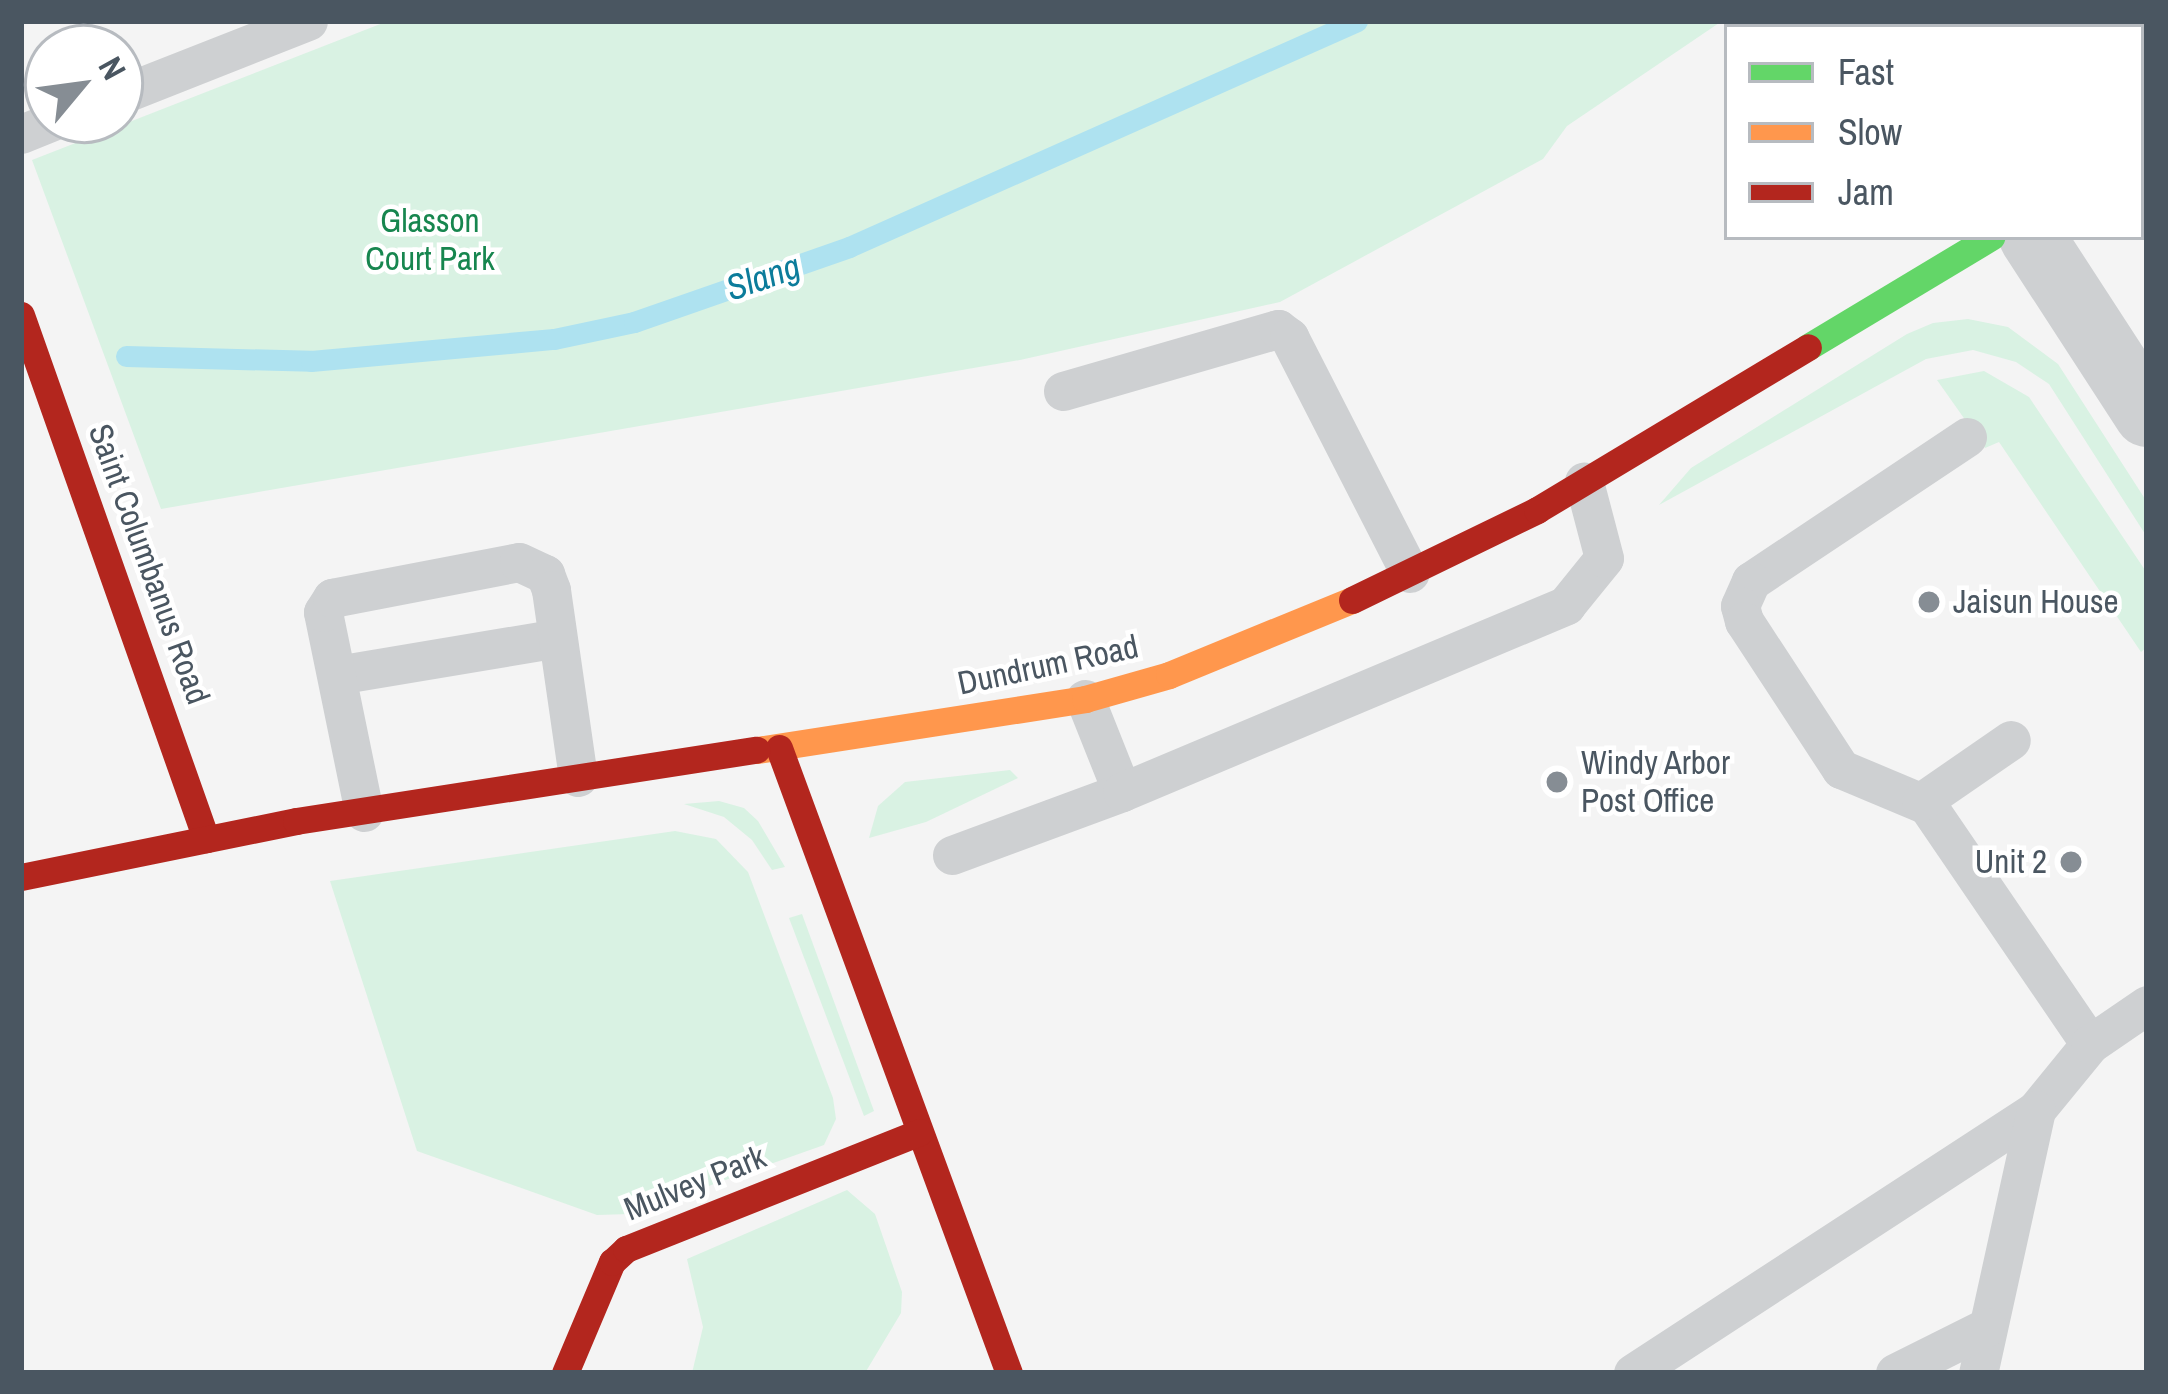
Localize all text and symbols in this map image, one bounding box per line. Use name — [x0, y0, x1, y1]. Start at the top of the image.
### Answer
north arrow — [24, 24, 144, 144]
legend — [1724, 24, 2144, 240]
text: Fast — [1838, 48, 1894, 96]
text: N — [89, 49, 137, 87]
text: Slow — [1838, 108, 1902, 156]
text: Jam — [1838, 168, 1894, 216]
park label: Glasson Court Park — [365, 201, 495, 279]
water label: Slang — [720, 244, 806, 310]
street label: Saint Columbanus Road — [80, 419, 218, 709]
place label: Jaisun House — [1953, 582, 2118, 622]
marker: Jaisun House — [1916, 589, 1942, 615]
street label: Dundrum Road — [954, 627, 1142, 703]
place label: Windy Arbor Post Office — [1581, 743, 1731, 821]
marker: Windy Arbor Post Office — [1544, 769, 1570, 795]
place label: Unit 2 — [1975, 842, 2047, 882]
marker: Unit 2 — [2058, 849, 2084, 875]
street label: Mulvey Park — [619, 1137, 771, 1229]

